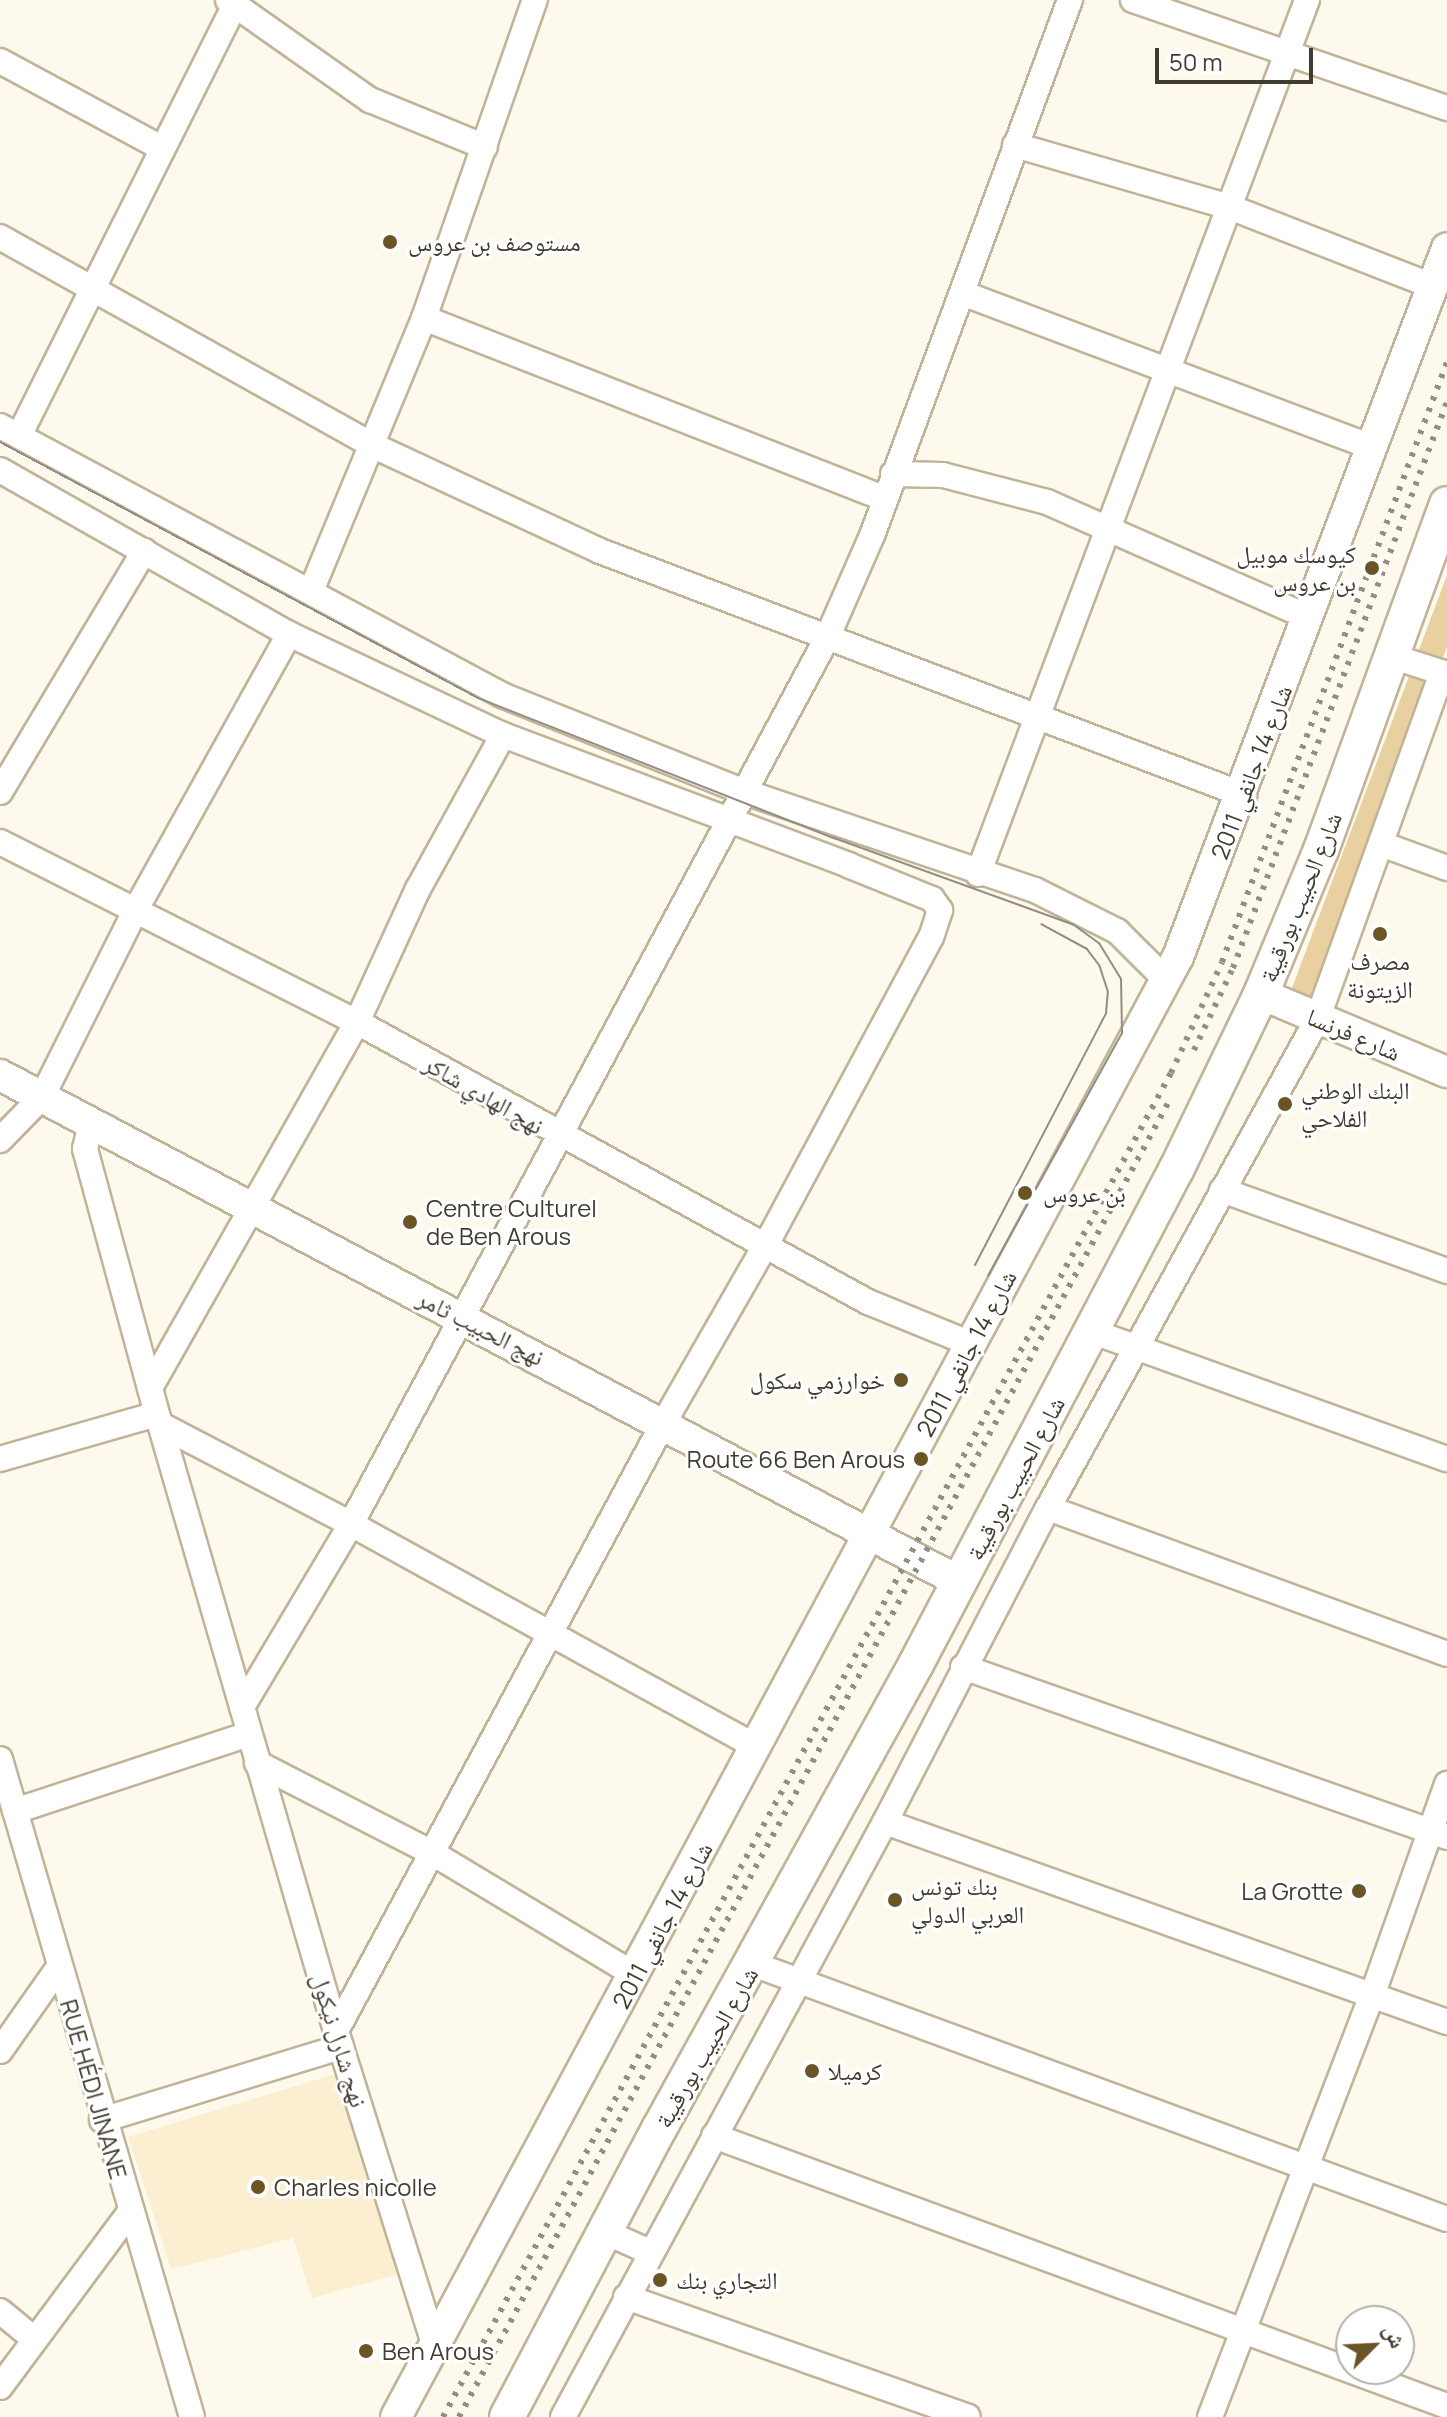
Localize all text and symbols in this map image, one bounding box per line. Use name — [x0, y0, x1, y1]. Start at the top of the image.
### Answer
scale bar — [1159, 32, 1317, 82]
text: 50 m — [1169, 45, 1223, 78]
place label: مستوصف بن عروس — [408, 228, 581, 256]
marker: مستوصف بن عروس — [379, 231, 401, 253]
place label: كيوسك موبيل بن عروس — [1236, 540, 1356, 596]
marker: كيوسك موبيل بن عروس — [1363, 559, 1381, 577]
street label: شارع 14 جانفي 2011 — [1205, 681, 1297, 863]
street label: شارع الحبيب بورقيبة — [1253, 808, 1347, 986]
marker: مصرف الزيتونة — [1371, 925, 1389, 943]
place label: مصرف الزيتونة — [1347, 947, 1413, 1003]
street label: شارع فرنسا — [1303, 1001, 1405, 1067]
street label: نهج الهادي شاكر — [419, 1048, 549, 1140]
place label: البنك الوطني الفلاحي — [1301, 1076, 1410, 1132]
marker: البنك الوطني الفلاحي — [1276, 1095, 1294, 1113]
place label: بن عروس — [1043, 1179, 1126, 1207]
marker: بن عروس — [1014, 1182, 1036, 1204]
place label: Centre Culturel de Ben Arous — [426, 1194, 597, 1250]
marker: Centre Culturel de Ben Arous — [401, 1213, 419, 1231]
street label: شارع 14 جانفي 2011 — [910, 1265, 1022, 1441]
street label: نهج الحبيب ثامر — [413, 1283, 549, 1371]
place label: خوارزمي سكول — [750, 1366, 885, 1394]
marker: خوارزمي سكول — [892, 1371, 910, 1389]
street label: شارع الحبيب بورقيبة — [960, 1391, 1070, 1565]
place label: Route 66 Ben Arous — [687, 1445, 905, 1473]
marker: Route 66 Ben Arous — [912, 1450, 930, 1468]
street label: شارع 14 جانفي 2011 — [606, 1837, 718, 2013]
place label: بنك تونس العربي الدولي — [911, 1872, 1024, 1928]
place label: La Grotte — [1241, 1877, 1343, 1905]
marker: La Grotte — [1350, 1882, 1368, 1900]
marker: بنك تونس العربي الدولي — [886, 1891, 904, 1909]
street label: شارع الحبيب بورقيبة — [648, 1961, 764, 2133]
street label: نهج شارل نيكول — [306, 1970, 374, 2110]
street label: RUE HÉDI JINANE — [55, 1996, 133, 2182]
place label: كرميلا — [828, 2057, 882, 2085]
marker: كرميلا — [803, 2062, 821, 2080]
place label: Charles nicolle — [274, 2173, 437, 2201]
marker: Charles nicolle — [249, 2178, 267, 2196]
place label: التجاري بنك — [676, 2266, 778, 2294]
marker: التجاري بنك — [651, 2271, 669, 2289]
north arrow — [1335, 2305, 1415, 2385]
text: ش — [1377, 2319, 1414, 2353]
place label: Ben Arous — [382, 2337, 494, 2365]
marker: Ben Arous — [357, 2342, 375, 2360]

